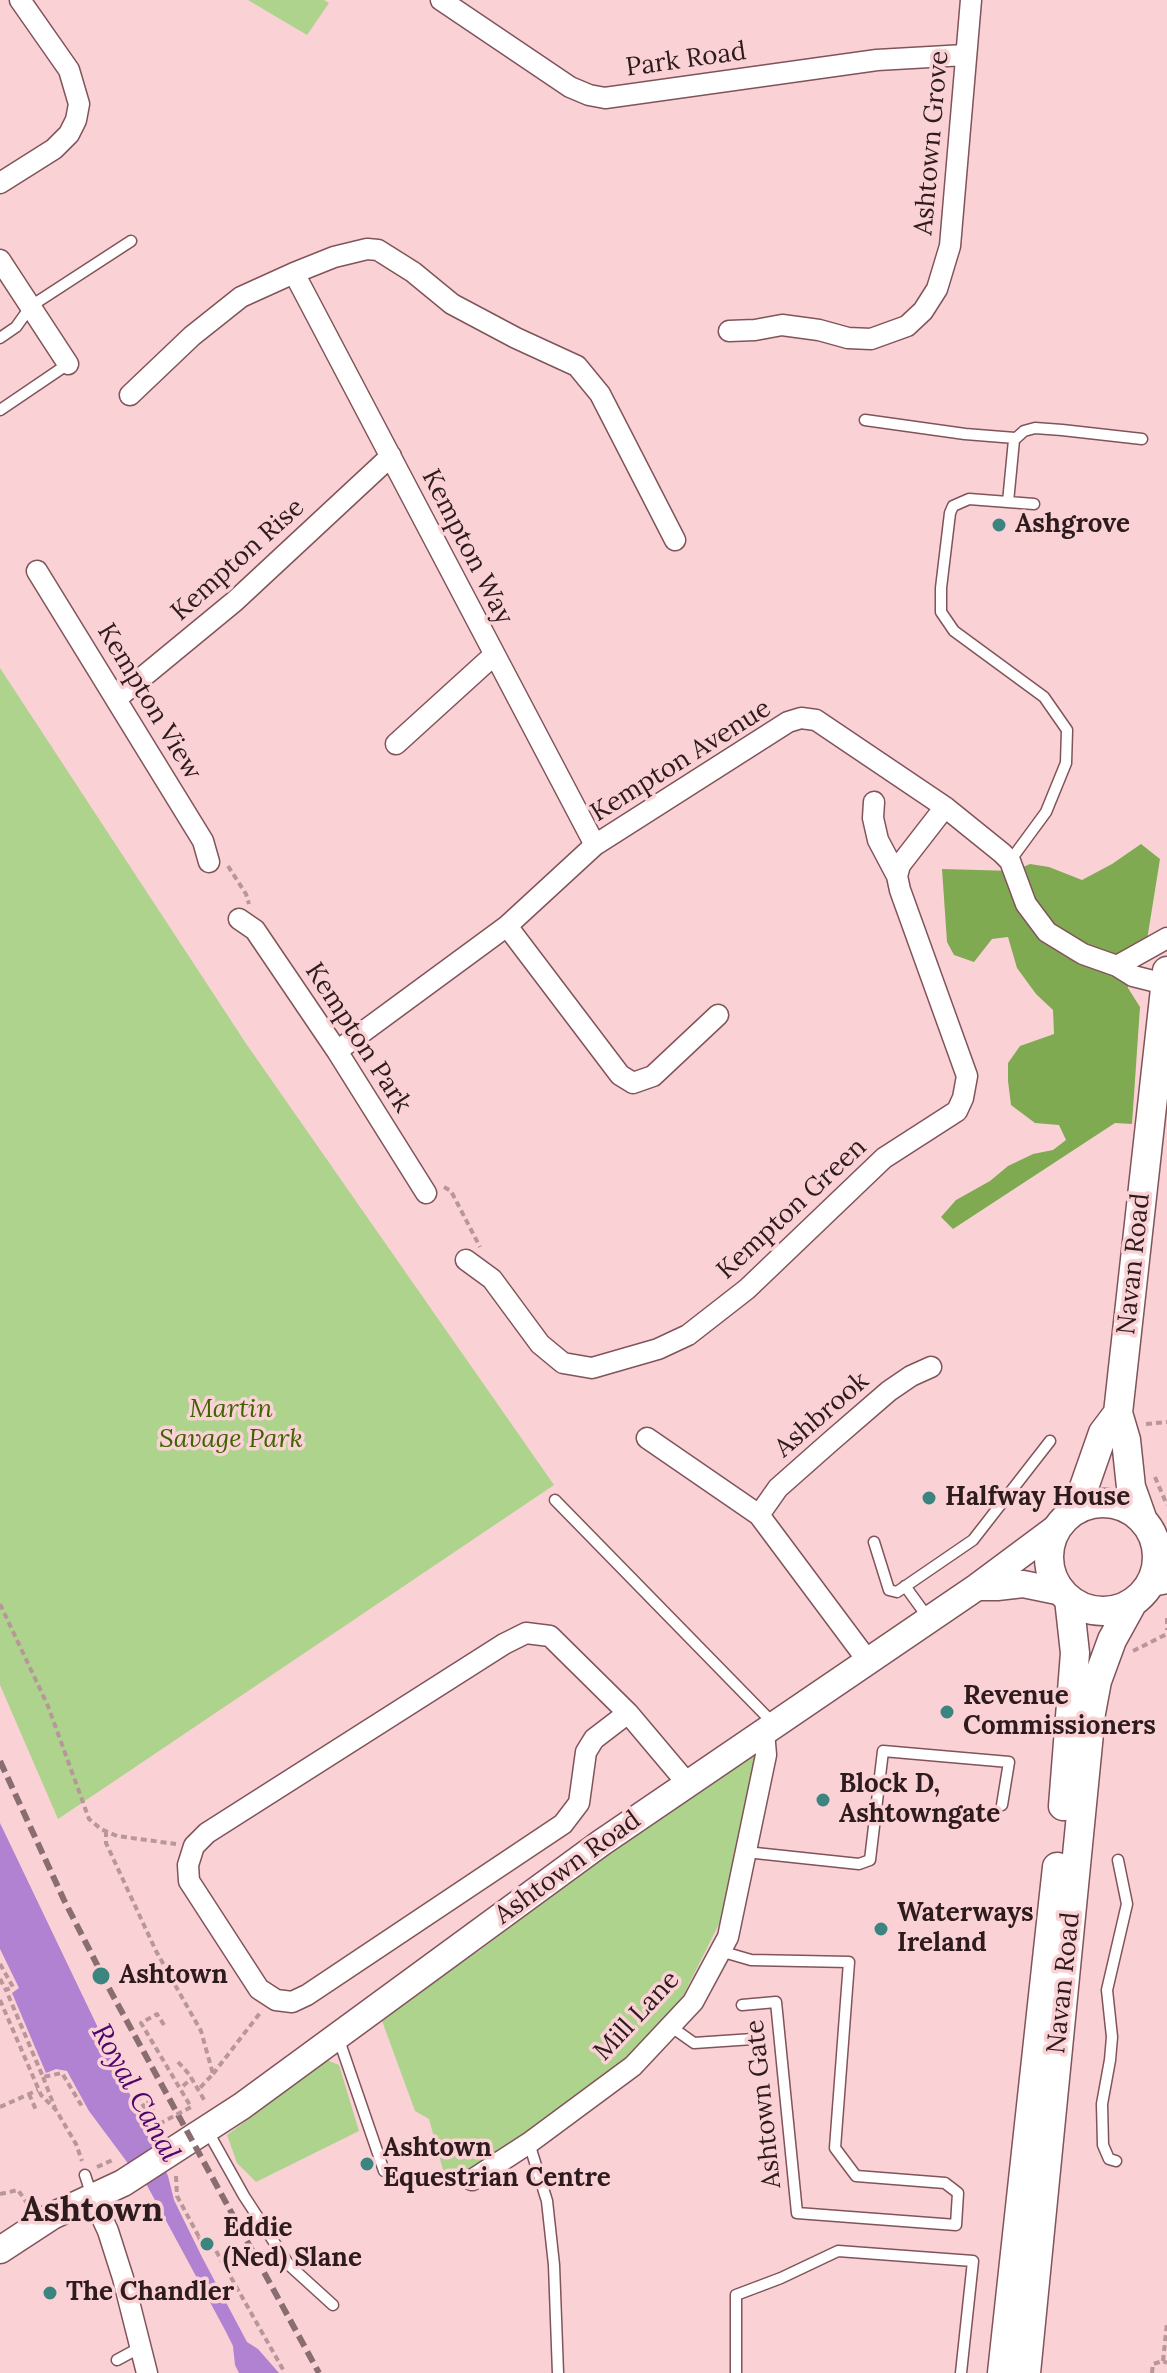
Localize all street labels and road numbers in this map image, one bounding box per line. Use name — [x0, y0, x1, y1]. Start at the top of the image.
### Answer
street label: Park Road — [624, 36, 748, 84]
street label: Ashtown Grove — [908, 49, 956, 237]
street label: Kempton Way — [415, 464, 519, 630]
street label: Kempton Rise — [165, 492, 311, 628]
street label: Kempton View — [90, 618, 208, 786]
street label: Kempton Avenue — [585, 693, 777, 829]
street label: Kempton Park — [298, 957, 418, 1119]
street label: Kempton Green — [711, 1132, 873, 1286]
street label: Navan Road — [1111, 1192, 1157, 1336]
street label: Ashbrook — [769, 1366, 875, 1464]
street label: Ashtown Road — [489, 1805, 647, 1931]
street label: Navan Road — [1041, 1911, 1087, 2055]
street label: Mill Lane — [588, 1965, 686, 2067]
street label: Ashtown Gate — [740, 2018, 788, 2190]

